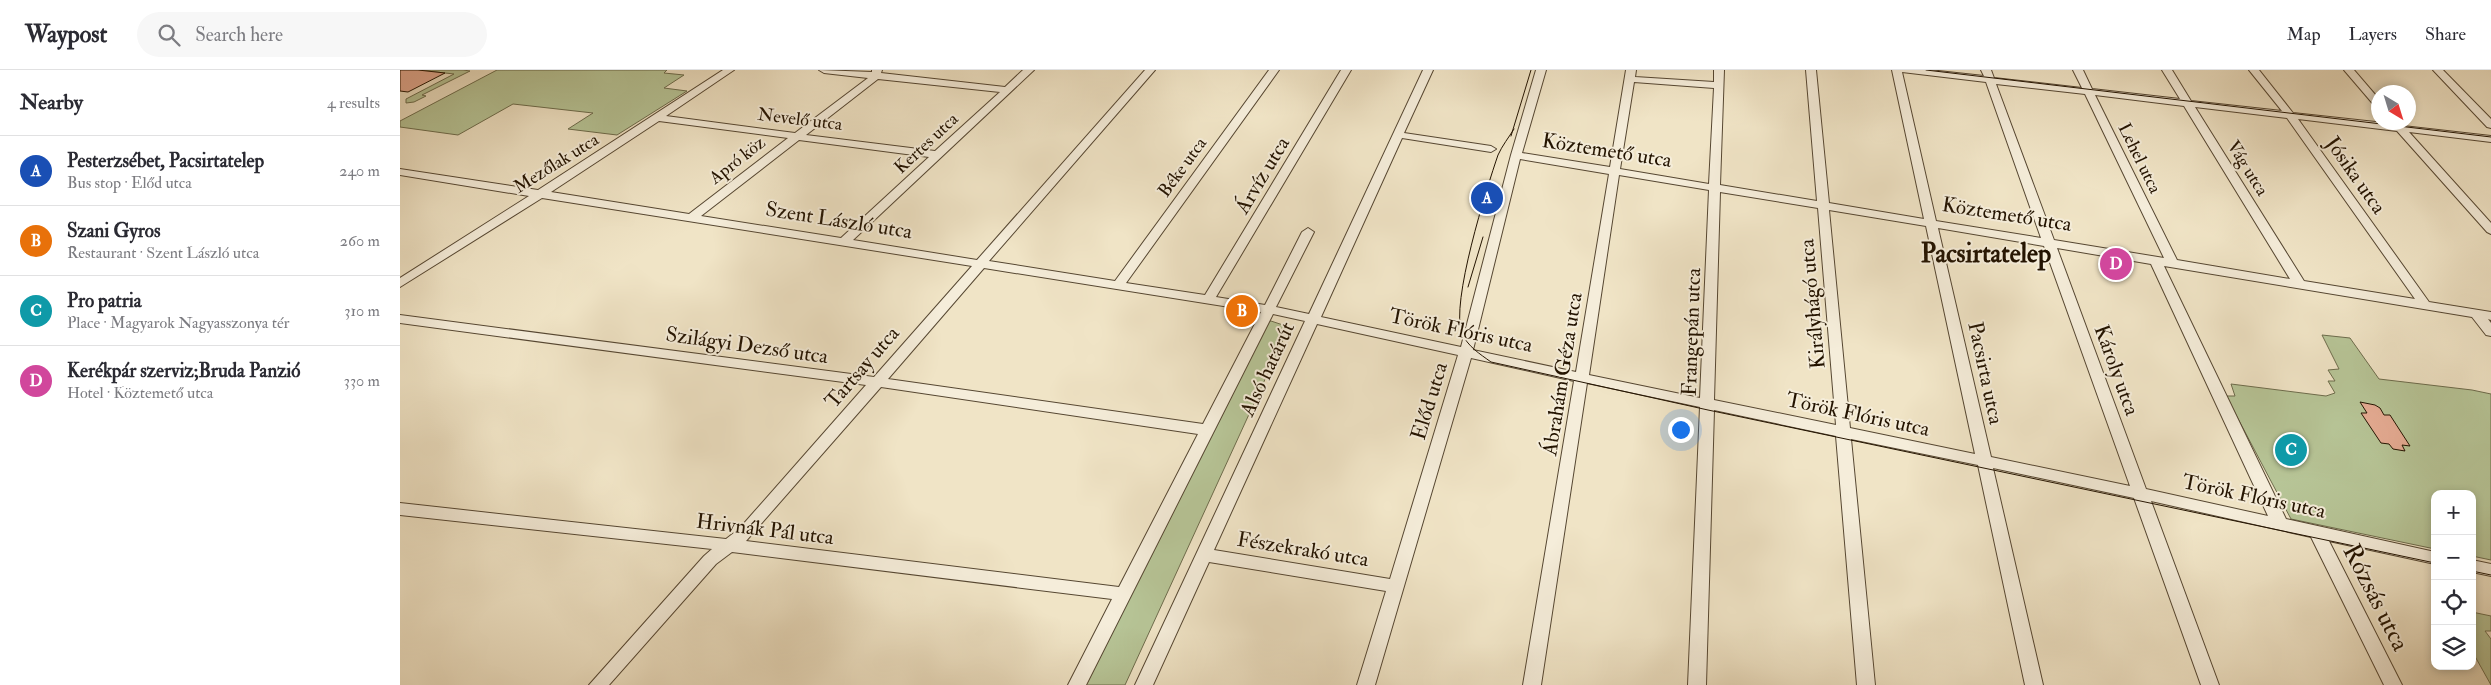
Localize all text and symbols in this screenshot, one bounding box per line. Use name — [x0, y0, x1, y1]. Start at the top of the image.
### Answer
search box — [137, 12, 487, 57]
text: Waypost — [25, 19, 107, 50]
icon: search — [155, 21, 183, 49]
text: Search here — [195, 23, 283, 47]
text: Map — [2287, 23, 2321, 46]
text: Layers — [2349, 23, 2397, 46]
text: Share — [2425, 23, 2466, 46]
north arrow — [2371, 85, 2416, 130]
text: Nearby — [20, 89, 83, 116]
text: 4 results — [327, 93, 380, 113]
street label: Nevelő utca — [756, 103, 844, 136]
street label: Kertes utca — [889, 107, 964, 179]
street label: Lehel utca — [2113, 119, 2167, 198]
street label: Köztemető utca — [1540, 127, 1674, 174]
street label: Mezőlak utca — [509, 128, 604, 199]
street label: Jósika utca — [2319, 130, 2392, 220]
street label: Apró köz — [704, 131, 770, 190]
street label: Árvíz utca — [1228, 131, 1296, 220]
street label: Béke utca — [1153, 132, 1212, 202]
street label: Vág utca — [2222, 136, 2274, 201]
text: Pesterzsébet, Pacsirtatelep — [67, 149, 264, 173]
text: A — [31, 161, 41, 181]
text: 240 m — [339, 161, 380, 181]
text: Bus stop · Előd utca — [67, 173, 192, 193]
pin: A — [1471, 179, 1503, 217]
street label: Köztemető utca — [1940, 191, 2074, 238]
street label: Szent László utca — [764, 196, 915, 245]
text: Szani Gyros — [67, 219, 160, 243]
text: B — [31, 231, 41, 251]
text: 260 m — [340, 231, 380, 251]
street label: Királyhágó utca — [1793, 237, 1832, 370]
district label: Pacsirtatelep — [1921, 238, 2051, 271]
text: Restaurant · Szent László utca — [67, 243, 259, 263]
pin: D — [2100, 245, 2132, 283]
street label: Frangepán utca — [1676, 267, 1707, 397]
text: Pro patria — [67, 289, 142, 313]
street label: Ábrahám Géza utca — [1536, 290, 1589, 459]
pin: B — [1226, 292, 1258, 330]
text: C — [30, 301, 42, 321]
text: 310 m — [344, 301, 380, 321]
street label: Török Flóris utca — [1387, 302, 1535, 359]
text: Place · Magyarok Nagyasszonya tér — [67, 313, 290, 333]
street label: Alsó határút — [1233, 318, 1301, 422]
street label: Pacsirta utca — [1961, 319, 2010, 427]
street label: Tartsay utca — [819, 320, 906, 414]
street label: Szilágyi Dezső utca — [664, 321, 830, 370]
street label: Károly utca — [2088, 321, 2146, 420]
text: Kerékpár szerviz;Bruda Panzió — [67, 359, 300, 383]
street label: Előd utca — [1405, 359, 1454, 443]
text: D — [29, 371, 43, 391]
text: 330 m — [344, 371, 380, 391]
text: Hotel · Köztemető utca — [67, 383, 213, 403]
street label: Török Flóris utca — [1784, 386, 1932, 443]
your location — [1668, 417, 1694, 443]
pin: C — [2275, 431, 2307, 469]
street label: Török Flóris utca — [2180, 468, 2328, 525]
map controls — [2431, 490, 2476, 670]
button: + — [2431, 490, 2476, 535]
street label: Hrivnák Pál utca — [695, 508, 836, 551]
street label: Fészekrakó utca — [1235, 526, 1371, 573]
button: − — [2431, 535, 2476, 580]
street label: Rózsás utca — [2336, 539, 2416, 657]
button: locate — [2431, 580, 2476, 625]
button: layers — [2431, 625, 2476, 670]

